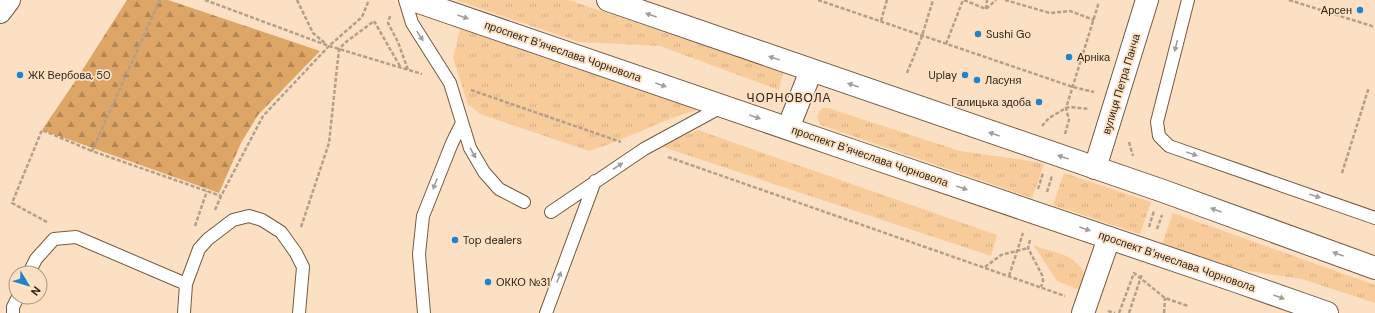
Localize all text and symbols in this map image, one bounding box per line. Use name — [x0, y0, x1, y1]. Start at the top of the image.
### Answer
place label: Арсен — [1321, 3, 1352, 17]
marker: Арсен — [1355, 5, 1365, 15]
one-way arrow — [645, 12, 657, 18]
one-way arrow — [458, 14, 470, 20]
street label: проспект Вʼячеслава Чорновола — [483, 18, 644, 85]
place label: Sushi Go — [986, 27, 1031, 41]
marker: Sushi Go — [973, 29, 983, 39]
one-way arrow — [416, 31, 424, 41]
street label: вулиця Петра Панча — [1099, 31, 1143, 136]
one-way arrow — [1172, 40, 1178, 52]
place label: Арніка — [1077, 50, 1111, 64]
marker: Арніка — [1064, 52, 1074, 62]
one-way arrow — [767, 54, 779, 60]
place label: ЖК Вербова, 50 — [28, 68, 110, 82]
place label: Uplay — [929, 68, 957, 82]
marker: ЖК Вербова, 50 — [15, 70, 25, 80]
marker: Uplay — [960, 70, 970, 80]
place label: Ласуня — [985, 73, 1021, 87]
marker: Ласуня — [972, 75, 982, 85]
one-way arrow — [655, 82, 667, 88]
one-way arrow — [847, 82, 859, 88]
district label: ЧОРНОВОЛА — [746, 90, 832, 106]
place label: Галицька здоба — [951, 95, 1032, 109]
marker: Галицька здоба — [1034, 97, 1044, 107]
one-way arrow — [750, 114, 762, 120]
street label: проспект Вʼячеслава Чорновола — [790, 123, 951, 190]
one-way arrow — [988, 130, 1000, 136]
one-way arrow — [470, 147, 476, 159]
one-way arrow — [1187, 151, 1199, 157]
one-way arrow — [1056, 154, 1068, 160]
one-way arrow — [613, 162, 623, 170]
one-way arrow — [432, 179, 438, 191]
one-way arrow — [956, 185, 968, 191]
one-way arrow — [1310, 193, 1322, 199]
one-way arrow — [1210, 207, 1222, 213]
one-way arrow — [1079, 227, 1091, 233]
street label: проспект Вʼячеслава Чорновола — [1097, 228, 1258, 295]
place label: Top dealers — [463, 233, 522, 247]
marker: Top dealers — [450, 235, 460, 245]
one-way arrow — [1332, 251, 1344, 257]
north arrow — [8, 265, 48, 305]
one-way arrow — [557, 270, 563, 282]
place label: ОККО №31 — [496, 275, 550, 289]
marker: ОККО №31 — [483, 277, 493, 287]
text: N — [28, 284, 44, 299]
one-way arrow — [1274, 294, 1286, 300]

